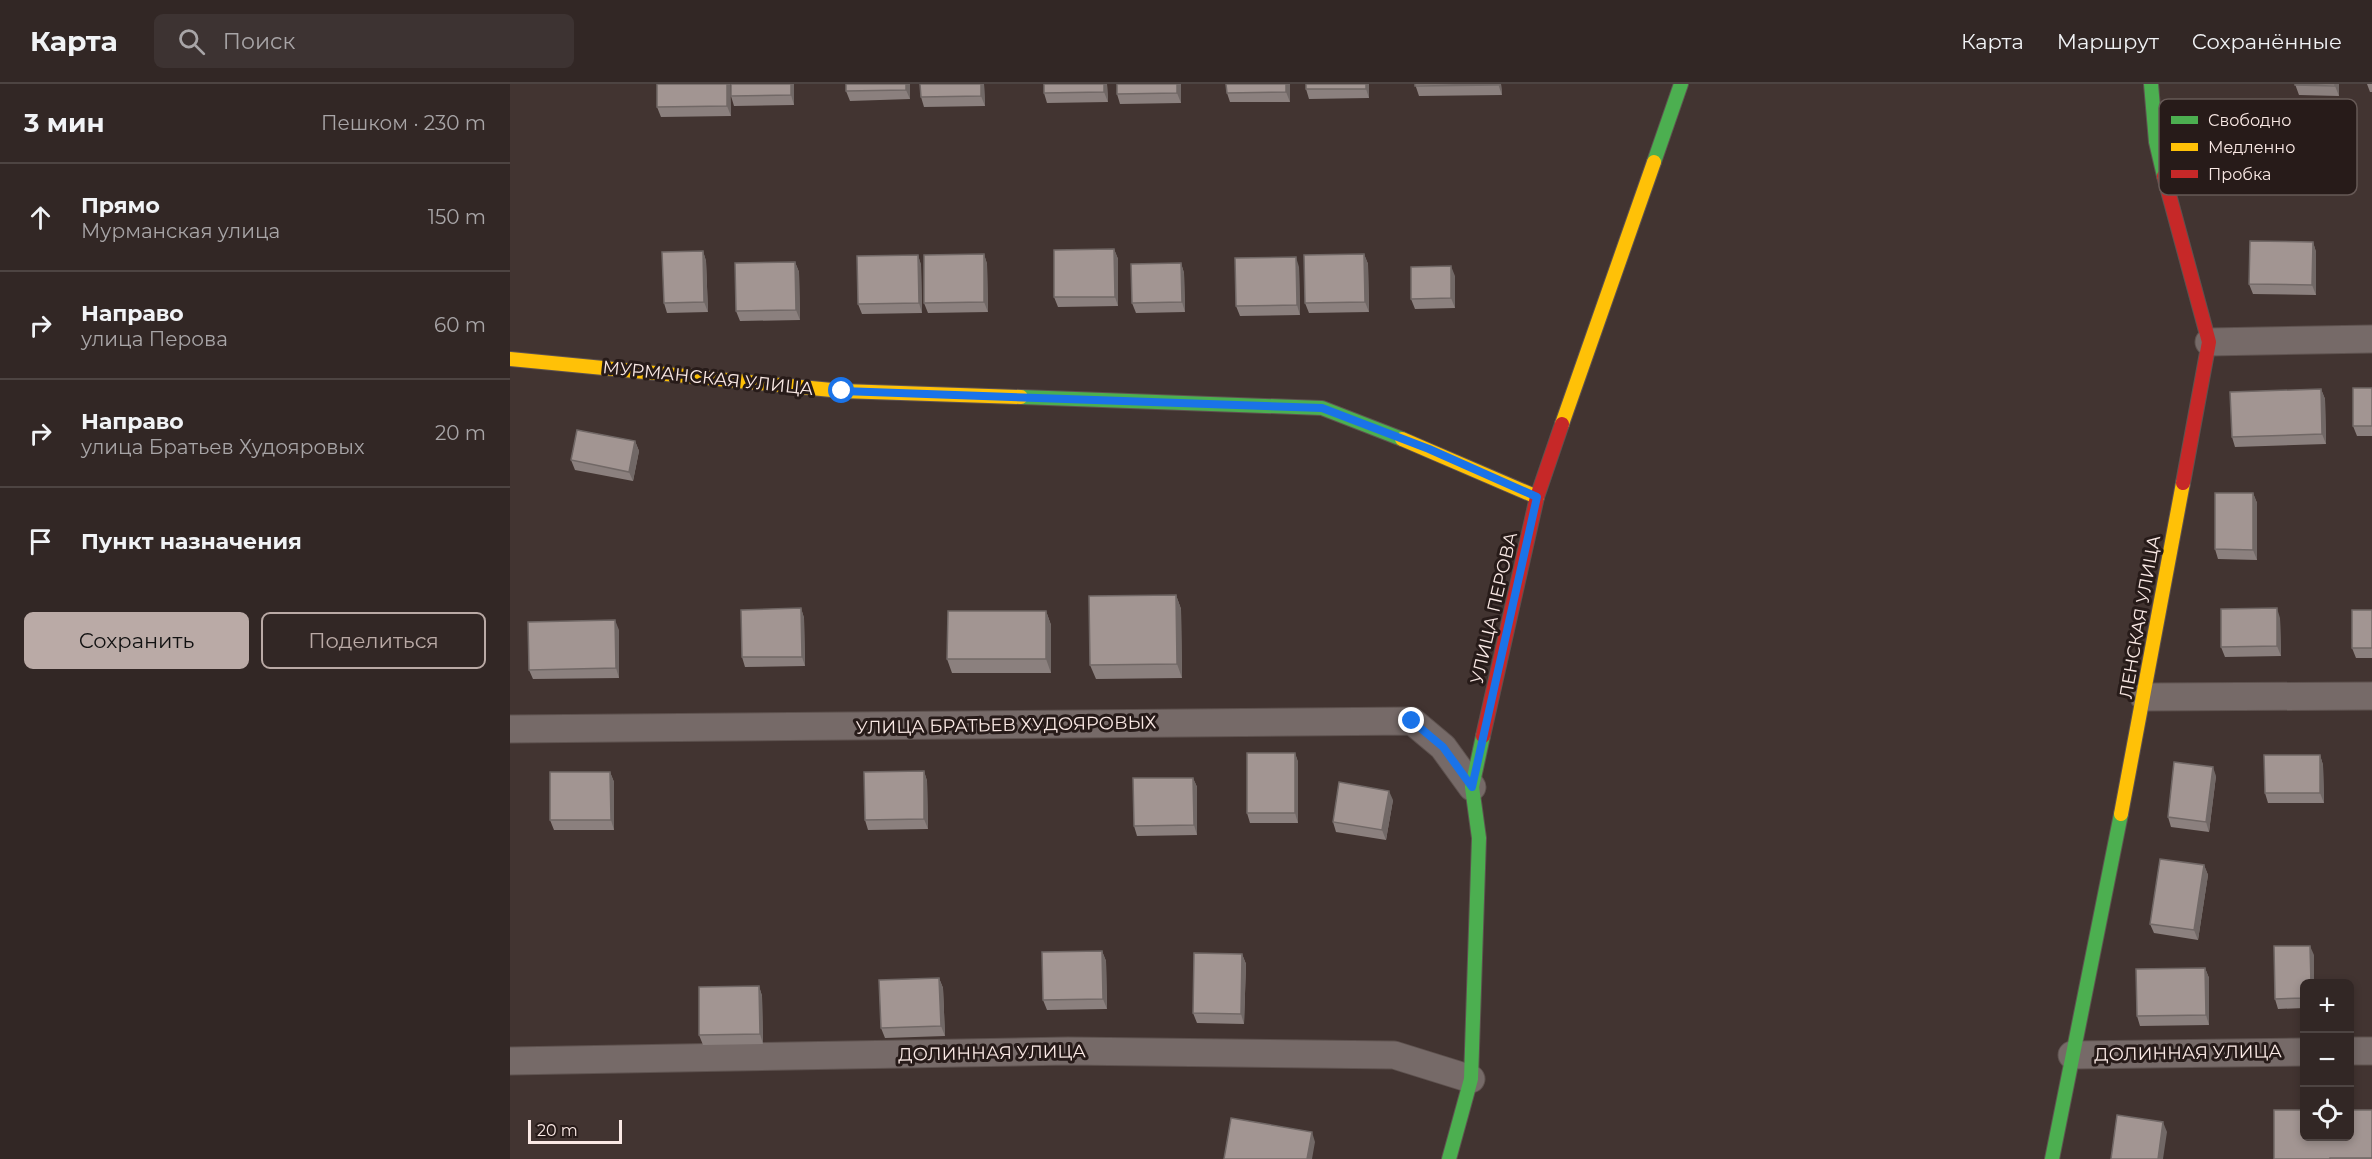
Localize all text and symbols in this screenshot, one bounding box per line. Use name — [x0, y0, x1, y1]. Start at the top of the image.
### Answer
search box — [154, 14, 574, 68]
text: Карта — [30, 24, 118, 58]
icon: search — [175, 25, 208, 58]
text: Поиск — [223, 28, 295, 55]
text: Карта — [1961, 29, 2024, 54]
text: Маршрут — [2057, 29, 2159, 54]
text: Сохранённые — [2192, 29, 2342, 54]
legend — [2159, 99, 2357, 195]
text: 3 мин — [24, 107, 104, 139]
text: Пешком · 230 m — [321, 111, 486, 135]
text: Свободно — [2208, 111, 2291, 130]
text: Медленно — [2208, 138, 2295, 157]
text: Пробка — [2208, 165, 2271, 184]
text: Прямо — [81, 192, 160, 219]
icon: ahead — [24, 201, 57, 234]
text: 150 m — [428, 205, 486, 229]
text: Мурманская улица — [81, 219, 280, 243]
text: Направо — [81, 300, 184, 327]
icon: right — [24, 309, 57, 342]
text: 60 m — [434, 313, 486, 337]
text: улица Перова — [81, 327, 228, 351]
street label: МУРМАНСКАЯ УЛИЦА — [602, 356, 815, 400]
route start — [828, 377, 854, 403]
text: Направо — [81, 408, 184, 435]
icon: right — [24, 417, 57, 450]
text: 20 m — [435, 421, 486, 445]
text: улица Братьев Худояровых — [81, 435, 365, 459]
icon: arrive — [24, 525, 57, 558]
text: Пункт назначения — [81, 528, 302, 555]
street label: УЛИЦА ПЕРОВА — [1466, 529, 1522, 686]
street label: ЛЕНСКАЯ УЛИЦА — [2115, 533, 2165, 700]
button: Сохранить — [24, 612, 249, 669]
button: Поделиться — [261, 612, 486, 669]
route end — [1398, 707, 1424, 733]
street label: УЛИЦА БРАТЬЕВ ХУДОЯРОВЫХ — [855, 711, 1157, 739]
map controls — [2300, 979, 2354, 1141]
button: + — [2300, 979, 2354, 1033]
button: − — [2300, 1033, 2354, 1087]
street label: ДОЛИННАЯ УЛИЦА — [898, 1040, 1087, 1066]
street label: ДОЛИННАЯ УЛИЦА — [2094, 1040, 2283, 1066]
button: locate — [2300, 1087, 2354, 1141]
scale bar — [528, 1117, 622, 1144]
text: 20 m — [537, 1121, 578, 1140]

